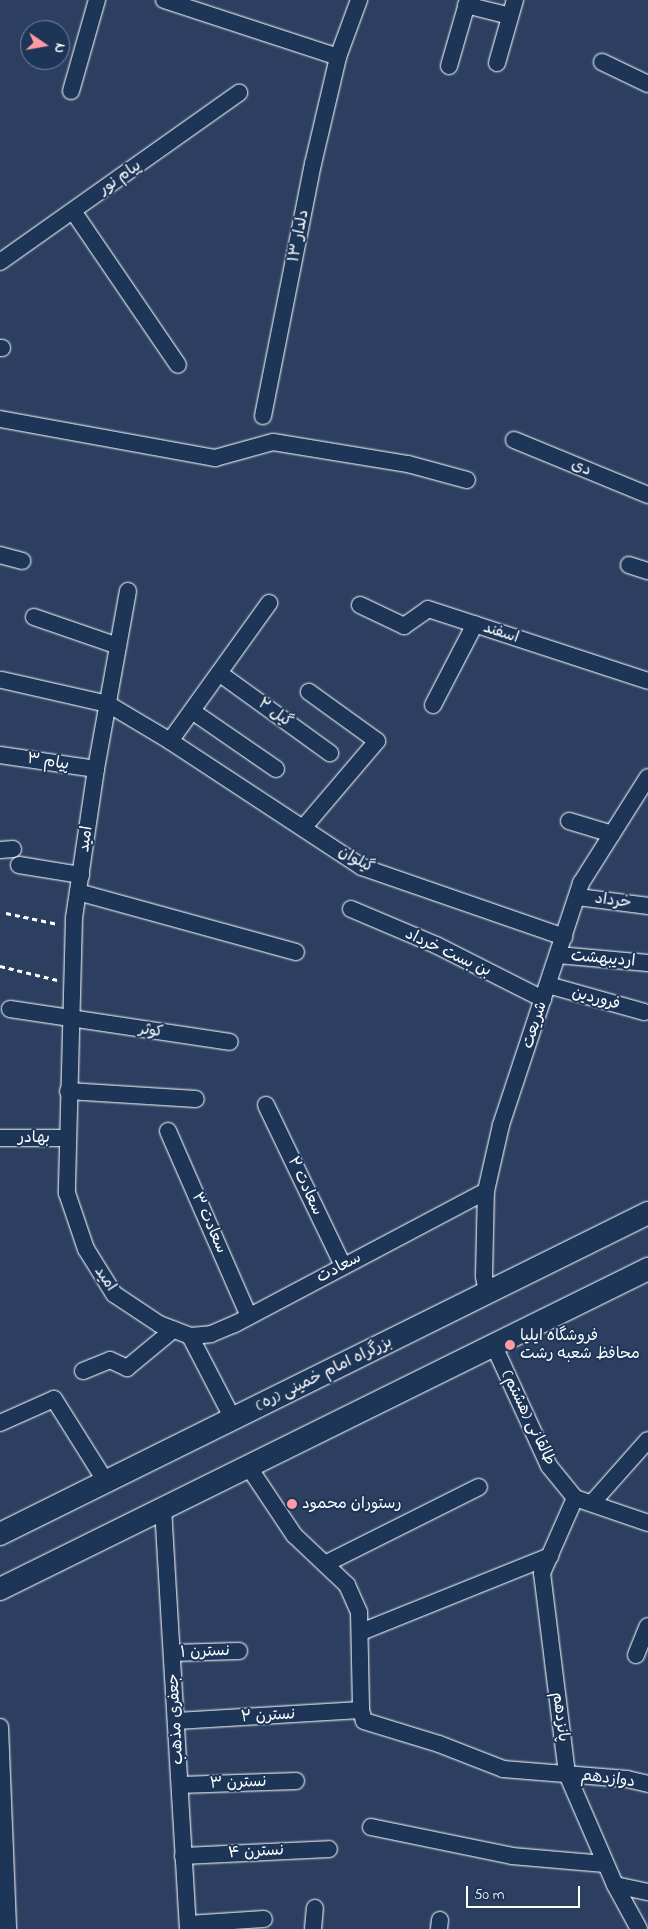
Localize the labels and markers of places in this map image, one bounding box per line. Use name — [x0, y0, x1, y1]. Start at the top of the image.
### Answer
place label: فروشگاه ایلیا محافظ شعبه رشت — [520, 1326, 640, 1364]
marker: فروشگاه ایلیا محافظ شعبه رشت — [504, 1339, 516, 1351]
place label: رستوران محمود — [302, 1494, 402, 1514]
marker: رستوران محمود — [286, 1498, 298, 1510]

